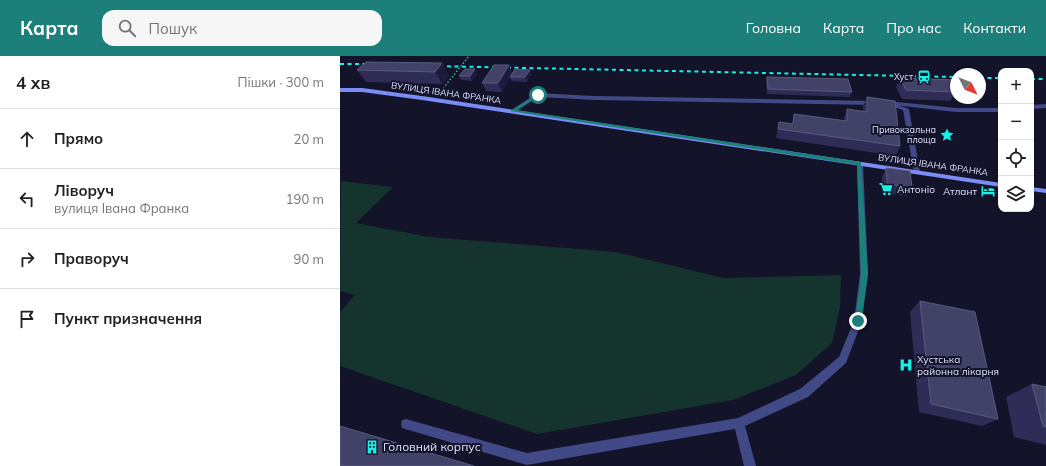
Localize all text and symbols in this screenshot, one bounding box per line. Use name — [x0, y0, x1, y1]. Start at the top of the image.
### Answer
search box — [102, 10, 382, 46]
text: Карта — [20, 16, 78, 40]
icon: search — [116, 17, 138, 39]
text: Пошук — [148, 19, 197, 38]
text: Головна — [746, 19, 801, 37]
text: Карта — [823, 19, 864, 37]
text: Про нас — [886, 19, 941, 37]
text: Контакти — [963, 19, 1026, 37]
north arrow — [950, 68, 986, 104]
map controls — [998, 68, 1034, 212]
button: + — [998, 68, 1034, 104]
station icon: Хуст — [916, 69, 932, 85]
place label: Хуст — [894, 71, 914, 83]
text: 4 хв — [16, 72, 50, 93]
text: Пішки · 300 m — [237, 74, 324, 90]
street label: ВУЛИЦЯ ІВАНА ФРАНКА — [390, 79, 502, 106]
route start — [529, 86, 547, 104]
button: − — [998, 104, 1034, 140]
place label: Привокзальна площа — [872, 124, 936, 145]
place icon: Привокзальна площа — [939, 127, 955, 143]
icon: ahead — [16, 128, 38, 150]
text: Прямо — [54, 129, 103, 148]
text: 20 m — [294, 131, 324, 147]
button: locate — [998, 140, 1034, 176]
street label: ВУЛИЦЯ ІВАНА ФРАНКА — [877, 151, 989, 178]
button: layers — [998, 176, 1034, 212]
text: Ліворуч — [54, 181, 114, 200]
supermarket icon: Антоніо — [878, 181, 894, 197]
place label: Антоніо — [897, 183, 935, 196]
hotel icon: Атлант — [980, 183, 996, 199]
place label: Атлант — [943, 185, 977, 198]
icon: left — [16, 188, 38, 210]
text: 190 m — [286, 191, 324, 207]
text: вулиця Івана Франка — [54, 200, 189, 216]
icon: right — [16, 248, 38, 270]
text: Праворуч — [54, 249, 129, 268]
text: 90 m — [294, 251, 324, 267]
icon: arrive — [16, 308, 38, 330]
text: Пункт призначення — [54, 309, 202, 328]
route end — [849, 312, 867, 330]
place label: Хустська районна лікарня — [917, 353, 999, 378]
hospital icon: Хустська районна лікарня — [898, 357, 914, 373]
building icon: Головний корпус — [364, 439, 380, 455]
place label: Головний корпус — [383, 439, 481, 454]

